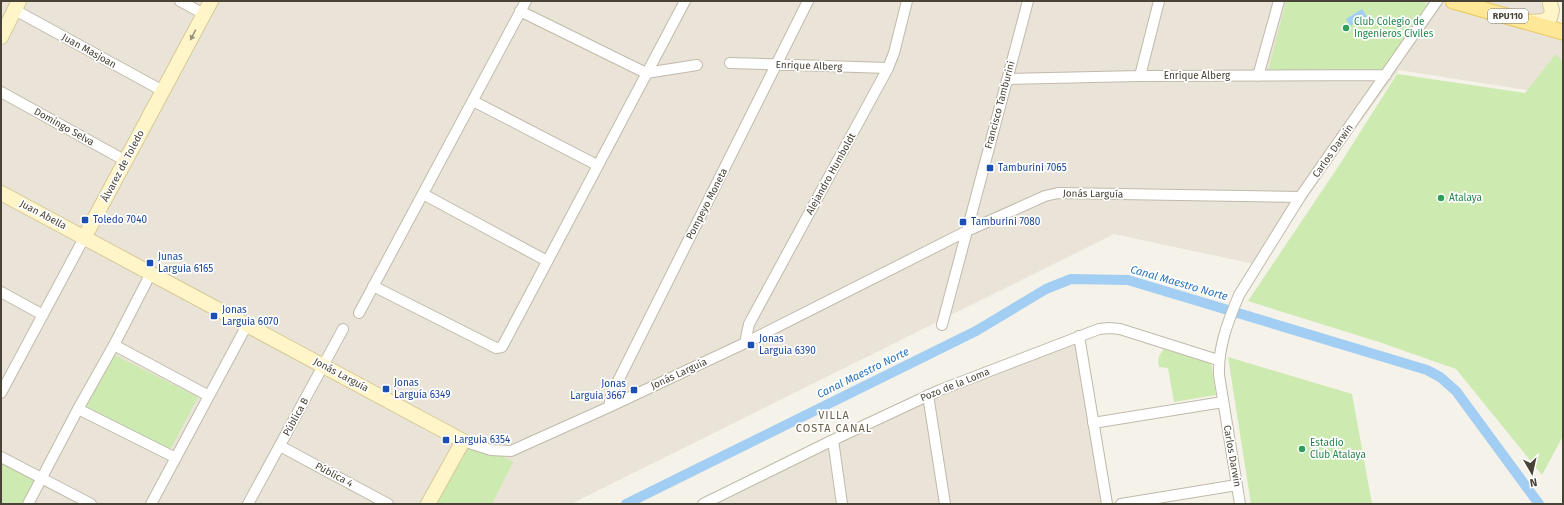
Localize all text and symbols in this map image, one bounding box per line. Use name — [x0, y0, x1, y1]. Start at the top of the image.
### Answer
road number: RPU110 — [1488, 9, 1528, 23]
place label: Club Colegio de Ingenieros Civiles — [1354, 16, 1434, 40]
marker: Club Colegio de Ingenieros Civiles — [1341, 23, 1351, 33]
one-way arrow — [189, 30, 196, 41]
street label: Juan Masjoan — [60, 31, 118, 71]
street label: Enrique Alberg — [775, 59, 843, 73]
street label: Francisco Tamburini — [982, 60, 1018, 150]
street label: Enrique Alberg — [1164, 70, 1231, 82]
street label: Domingo Selva — [32, 106, 96, 148]
street label: Carlos Darwin — [1310, 122, 1356, 180]
street label: Álvarez de Toledo — [97, 127, 147, 204]
street label: Alejandro Humboldt — [804, 131, 859, 217]
place label: Tamburini 7065 — [998, 162, 1067, 174]
marker: Tamburini 7065 — [985, 163, 995, 173]
street label: Pompeyo Moneta — [684, 166, 730, 242]
street label: Jonás Larguía — [1063, 186, 1123, 201]
place label: Atalaya — [1449, 192, 1482, 204]
marker: Atalaya — [1436, 193, 1446, 203]
street label: Juan Abella — [18, 198, 68, 232]
place label: Toledo 7040 — [93, 214, 147, 226]
marker: Toledo 7040 — [80, 215, 90, 225]
place label: Tamburini 7080 — [971, 216, 1041, 228]
marker: Tamburini 7080 — [958, 217, 968, 227]
place label: Junas Larguia 6165 — [158, 251, 213, 275]
marker: Junas Larguia 6165 — [145, 258, 155, 268]
water label: Canal Maestro Norte — [1129, 263, 1229, 303]
place label: Jonas Larguia 6070 — [222, 304, 279, 328]
marker: Jonas Larguia 6070 — [209, 311, 219, 321]
place label: Jonas Larguia 6390 — [759, 333, 816, 357]
marker: Jonas Larguia 6390 — [746, 340, 756, 350]
water label: Canal Maestro Norte — [815, 345, 911, 401]
street label: Jonás Larguía — [311, 355, 371, 395]
street label: Jonás Larguía — [649, 355, 709, 392]
street label: Pozo de la Loma — [919, 366, 991, 404]
place label: Jonas Larguía 6349 — [394, 377, 450, 401]
place label: Jonas Larguia 3667 — [570, 378, 627, 402]
marker: Jonas Larguía 6349 — [381, 384, 391, 394]
marker: Jonas Larguia 3667 — [629, 385, 639, 395]
street label: Pública B — [280, 395, 311, 438]
district label: VILLA COSTA CANAL — [796, 409, 872, 435]
street label: Carlos Darwin — [1221, 424, 1243, 488]
place label: Larguia 6354 — [454, 434, 511, 446]
marker: Larguia 6354 — [441, 435, 451, 445]
place label: Estadio Club Atalaya — [1310, 437, 1366, 461]
marker: Estadio Club Atalaya — [1297, 444, 1307, 454]
north arrow — [1512, 453, 1552, 493]
street label: Pública 4 — [313, 459, 356, 490]
text: N — [1529, 475, 1538, 489]

